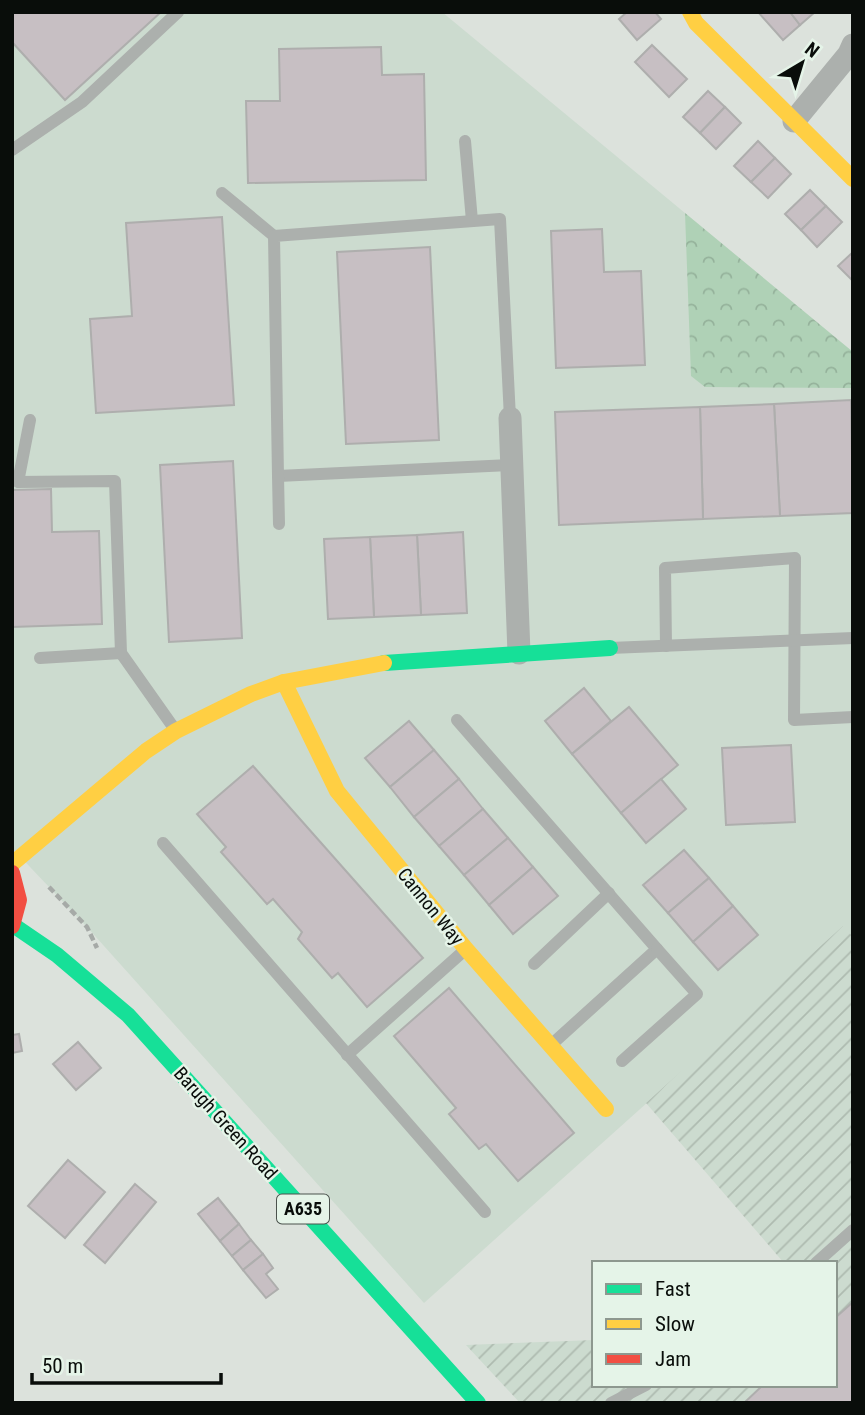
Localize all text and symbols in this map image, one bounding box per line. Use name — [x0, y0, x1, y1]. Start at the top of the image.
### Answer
north arrow — [767, 28, 837, 98]
text: N — [800, 37, 824, 63]
street label: Cannon Way — [393, 863, 469, 950]
street label: Barugh Green Road — [169, 1062, 282, 1184]
road number: A635 — [277, 1194, 329, 1224]
legend — [592, 1261, 837, 1387]
text: Fast — [655, 1277, 691, 1301]
text: Slow — [655, 1312, 695, 1336]
scale bar — [32, 1342, 220, 1386]
text: Jam — [655, 1347, 691, 1371]
text: 50 m — [42, 1354, 83, 1378]

